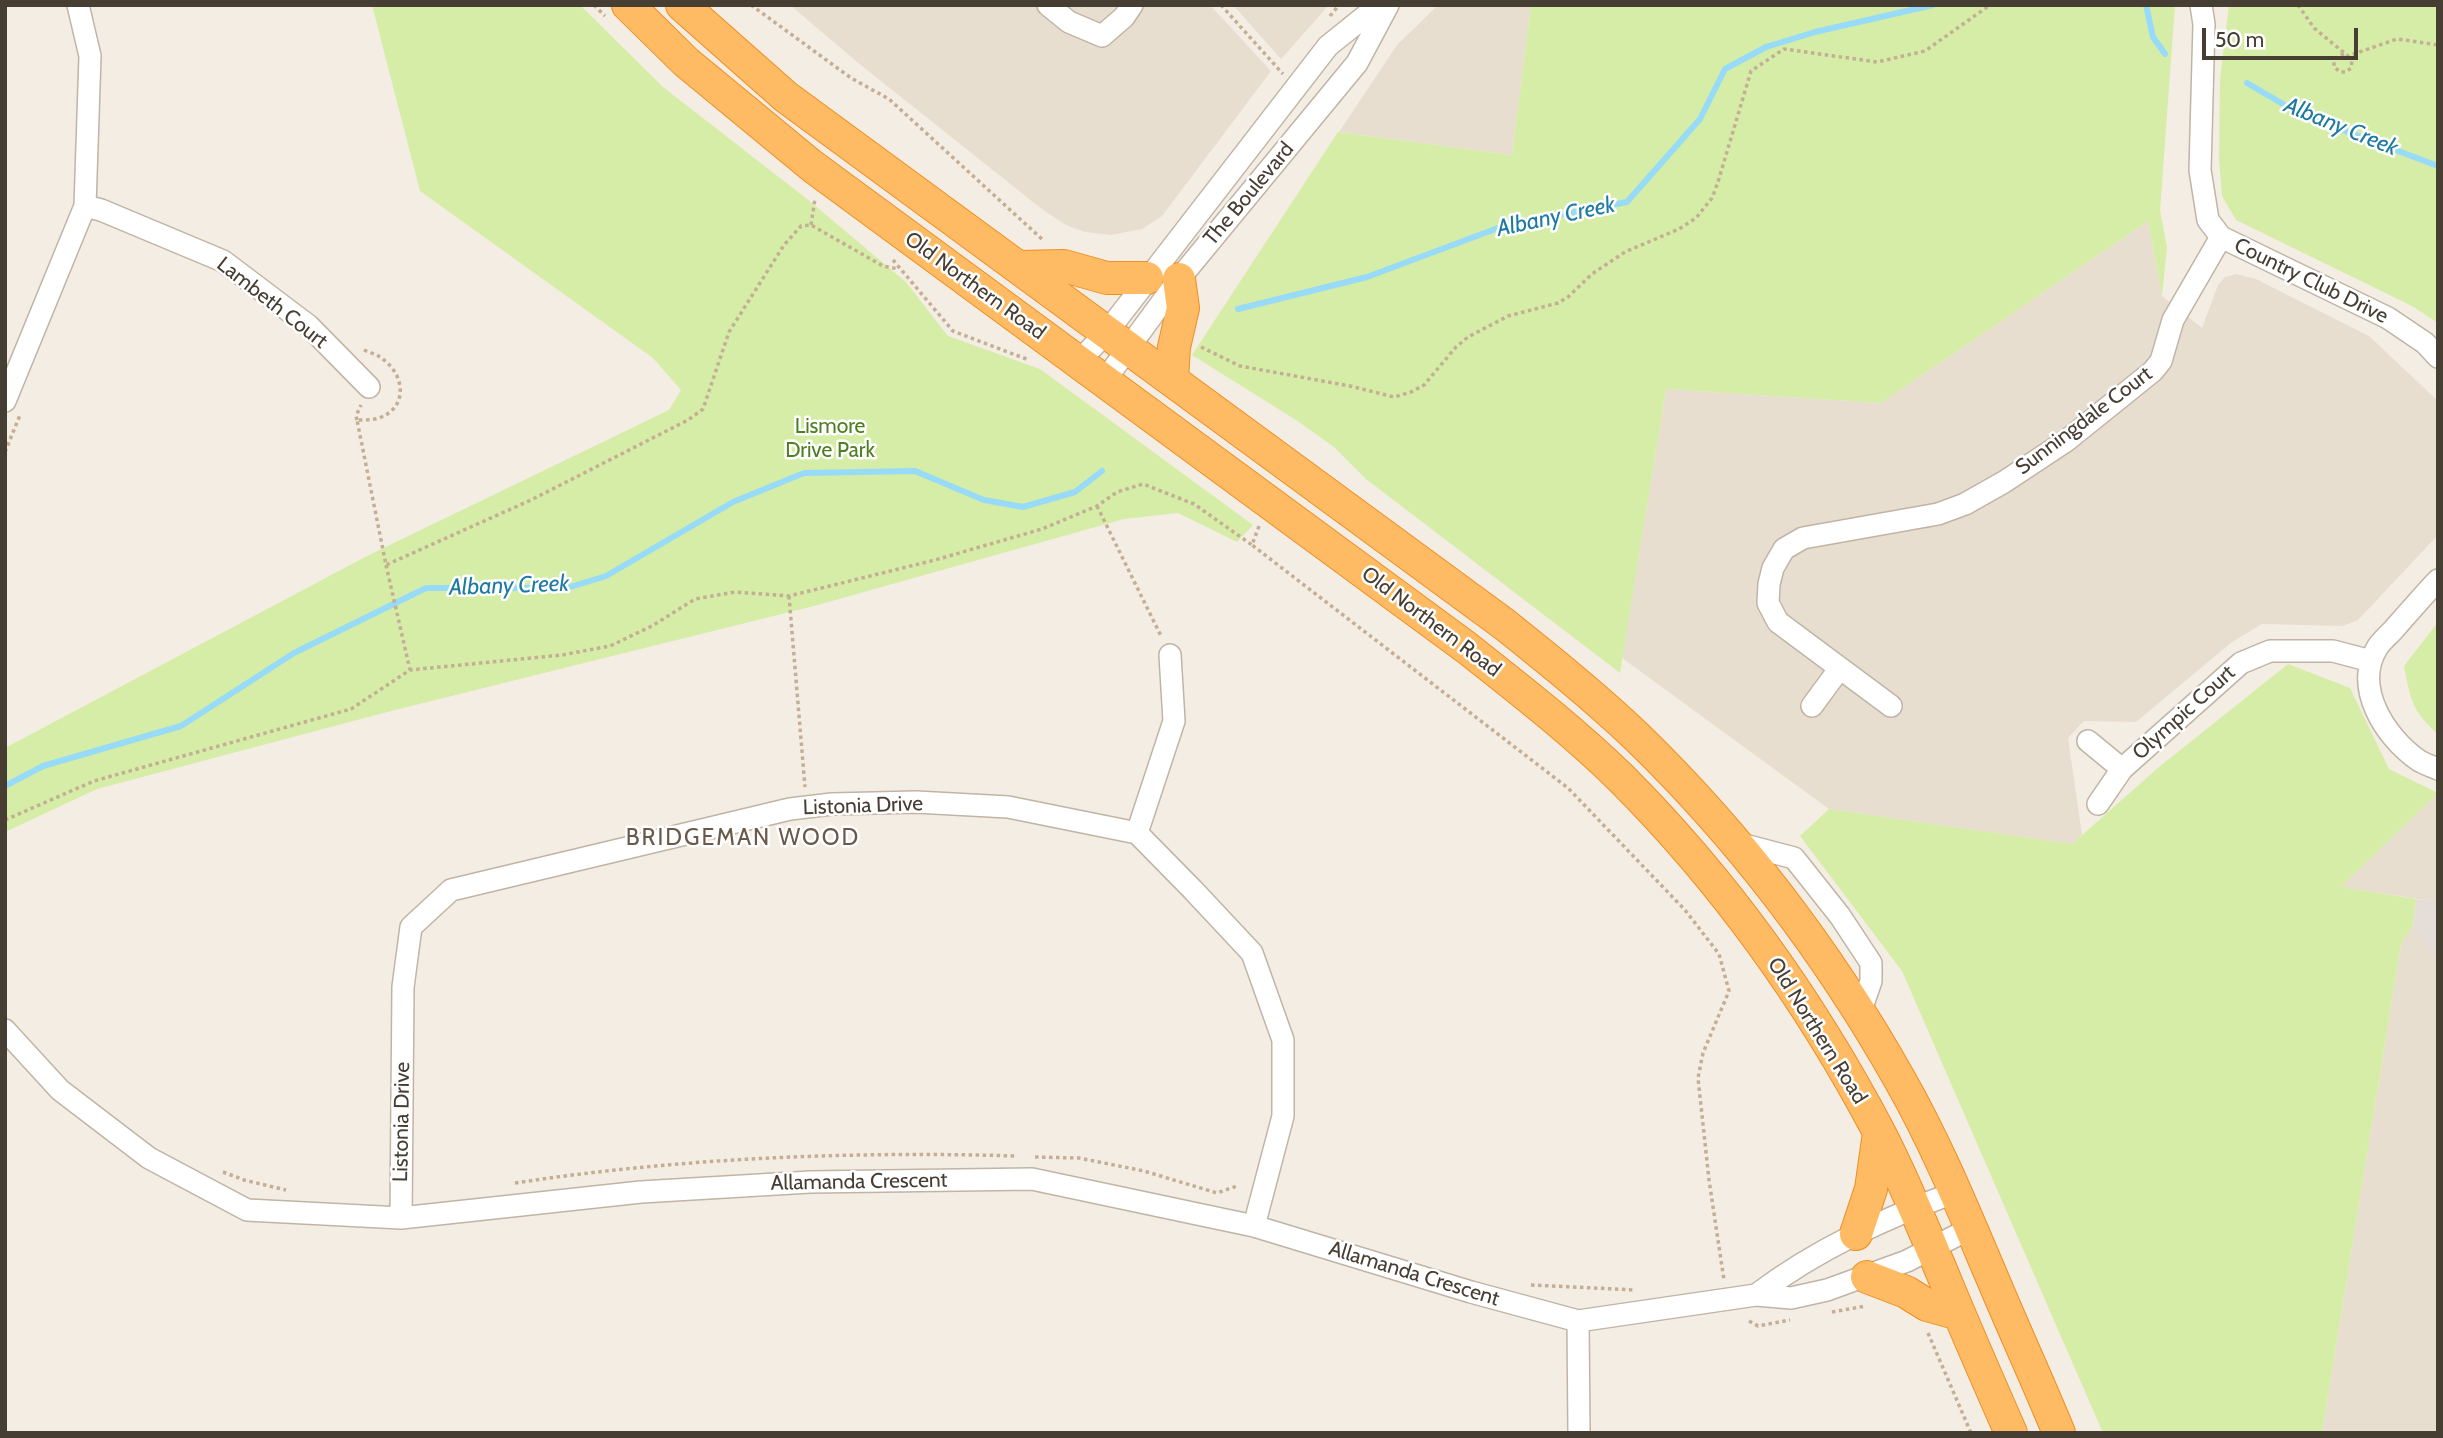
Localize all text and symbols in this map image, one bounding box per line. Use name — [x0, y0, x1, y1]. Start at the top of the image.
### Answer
scale bar — [2205, 14, 2361, 58]
text: 50 m — [2215, 27, 2264, 52]
water label: Albany Creek — [2280, 92, 2402, 162]
street label: The Boulevard — [1199, 137, 1299, 251]
water label: Albany Creek — [1494, 191, 1618, 243]
street label: Old Northern Road — [900, 226, 1050, 346]
street label: Country Club Drive — [2230, 233, 2392, 329]
street label: Lambeth Court — [212, 252, 332, 354]
street label: Sunningdale Court — [2011, 362, 2157, 480]
park label: Lismore Drive Park — [785, 414, 875, 464]
street label: Old Northern Road — [1356, 561, 1506, 683]
water label: Albany Creek — [448, 570, 570, 602]
street label: Olympic Court — [2128, 660, 2240, 766]
street label: Listonia Drive — [802, 791, 924, 821]
district label: BRIDGEMAN WOOD — [628, 824, 858, 852]
street label: Old Northern Road — [1762, 953, 1872, 1109]
street label: Listonia Drive — [388, 1062, 416, 1182]
street label: Allamanda Crescent — [770, 1168, 948, 1196]
street label: Allamanda Crescent — [1326, 1236, 1502, 1312]

